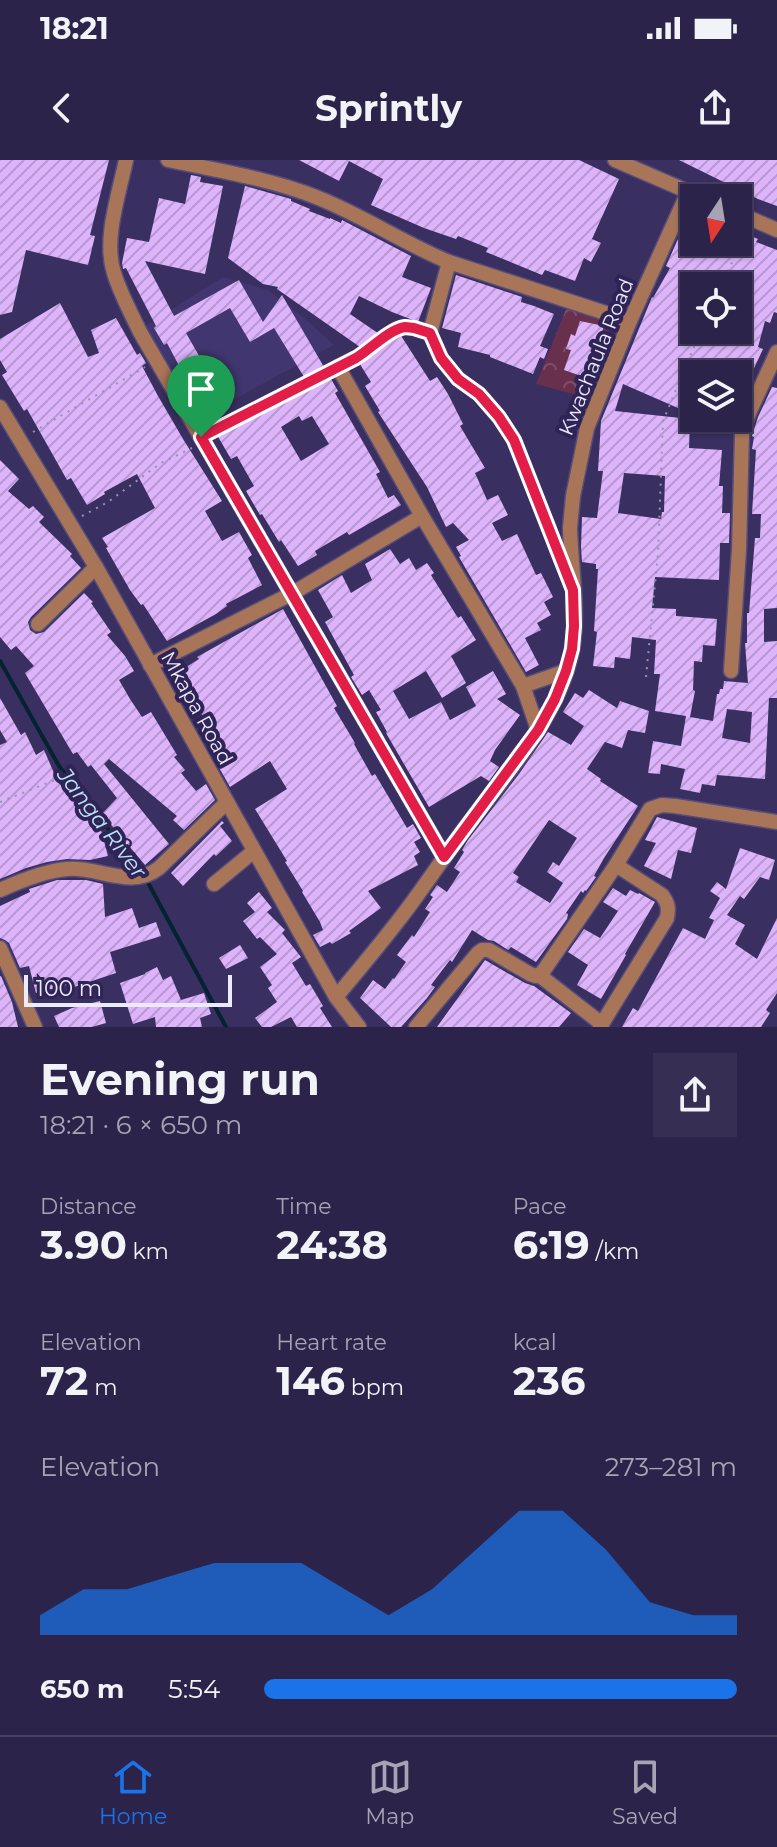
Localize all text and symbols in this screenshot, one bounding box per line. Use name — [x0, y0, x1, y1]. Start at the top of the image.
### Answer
text: 18:21 — [40, 10, 109, 47]
icon: back — [40, 86, 84, 130]
text: Sprintly — [315, 86, 462, 130]
icon: share — [693, 86, 737, 130]
north arrow — [680, 184, 752, 256]
map controls — [680, 184, 752, 432]
button: locate — [680, 272, 752, 344]
street label: Kwachaula Road — [554, 275, 638, 439]
pin — [167, 355, 235, 437]
button: layers — [680, 360, 752, 432]
icon: arrive — [179, 367, 223, 411]
street label: Mkapa Road — [156, 647, 238, 769]
water label: Janga River — [51, 761, 153, 885]
scale bar — [24, 971, 232, 1007]
text: 100 m — [36, 975, 102, 1002]
text: Evening run — [40, 1052, 320, 1106]
button: share — [653, 1053, 737, 1137]
text: 18:21 · 6 × 650 m — [40, 1109, 242, 1141]
text: Distance — [40, 1193, 137, 1220]
text: Time — [276, 1193, 332, 1220]
text: Pace — [513, 1193, 567, 1220]
text: 3.90 — [40, 1220, 127, 1269]
text: 24:38 — [276, 1220, 388, 1269]
text: 6:19 — [513, 1220, 590, 1269]
text: km — [127, 1238, 169, 1265]
text: /km — [590, 1238, 639, 1265]
text: Elevation — [40, 1329, 142, 1356]
text: Heart rate — [276, 1329, 387, 1356]
text: kcal — [513, 1329, 557, 1356]
text: 72 — [40, 1356, 88, 1405]
text: 146 — [276, 1356, 345, 1405]
text: 236 — [513, 1356, 585, 1405]
text: m — [88, 1374, 118, 1401]
text: bpm — [345, 1374, 404, 1401]
text: Elevation — [40, 1451, 160, 1483]
text: 273–281 m — [605, 1451, 737, 1483]
text: 650 m — [40, 1673, 124, 1705]
text: 5:54 — [168, 1673, 220, 1705]
tab: Home — [99, 1755, 167, 1830]
tab: Map — [365, 1755, 414, 1830]
tab: Saved — [612, 1755, 678, 1830]

